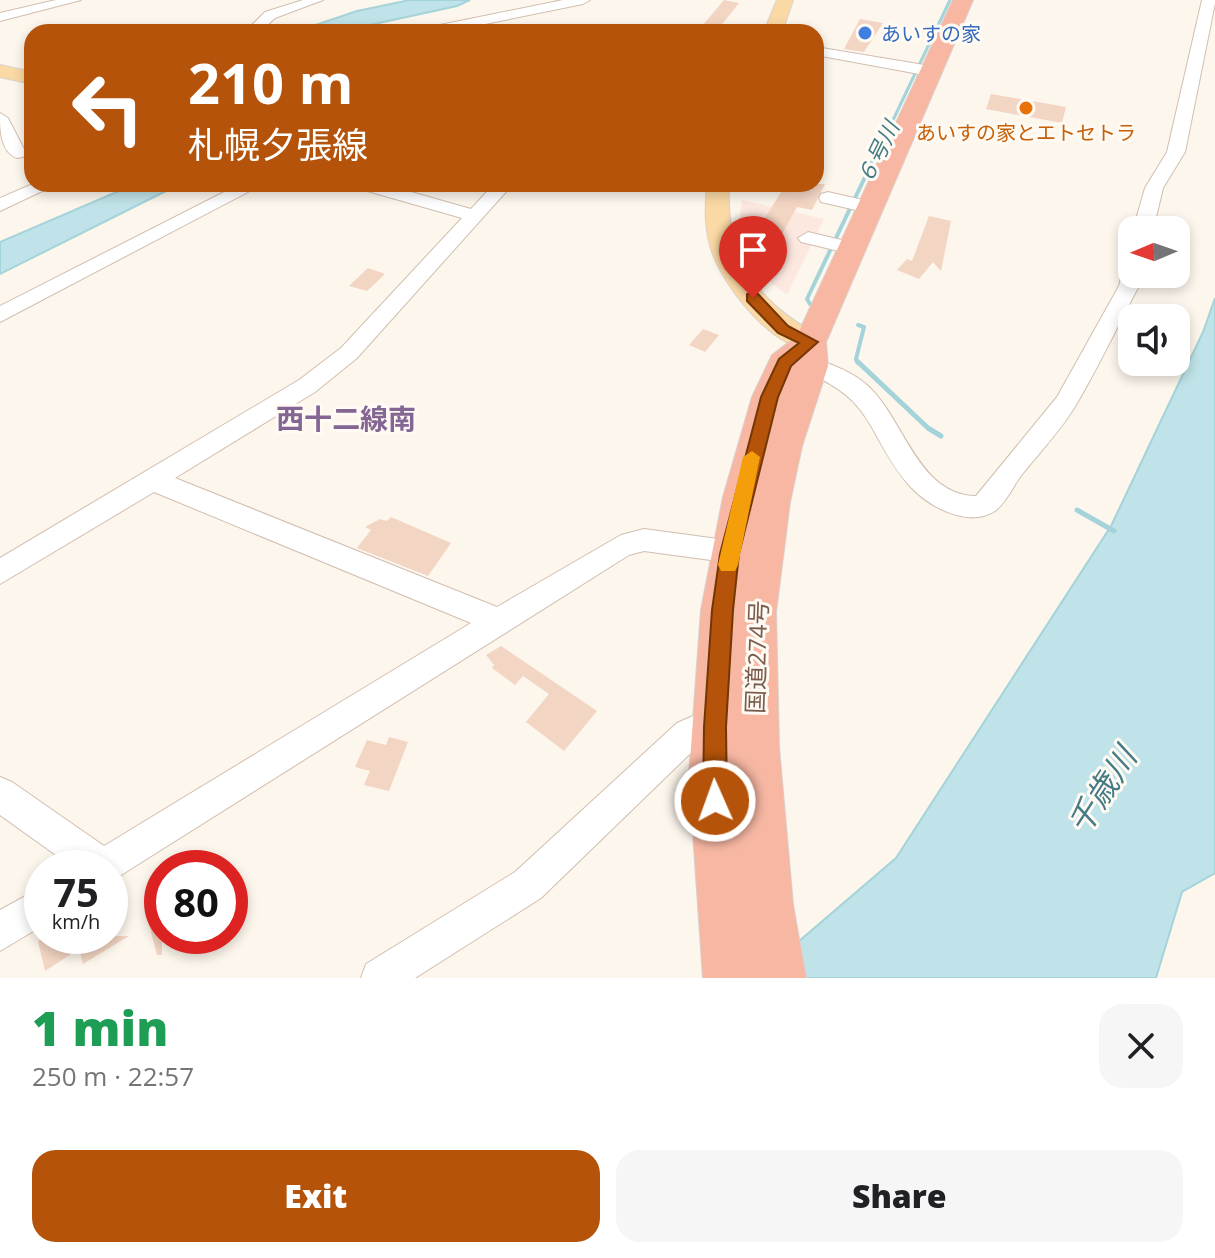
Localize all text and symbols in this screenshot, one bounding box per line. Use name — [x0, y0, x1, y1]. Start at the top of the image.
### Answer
place label: あいすの家 — [881, 20, 981, 47]
marker: あいすの家 — [856, 24, 874, 42]
text: 210 m — [188, 44, 354, 120]
icon: left — [56, 56, 160, 160]
marker: あいすの家とエトセトラ — [1017, 99, 1035, 117]
water label: ６号川 — [849, 114, 906, 188]
place label: あいすの家とエトセトラ — [916, 119, 1136, 146]
text: 札幌夕張線 — [188, 120, 368, 169]
pin — [719, 216, 787, 298]
north arrow — [1118, 216, 1190, 288]
map controls — [1118, 216, 1190, 376]
icon: arrive — [731, 228, 775, 272]
button: sound — [1118, 304, 1190, 376]
district label: 西十二線南 — [276, 399, 416, 437]
street label: 国道274号 — [738, 600, 774, 714]
water label: 千歳川 — [1057, 736, 1147, 842]
position arrow — [673, 759, 757, 843]
speed limit sign: 80 — [144, 850, 248, 954]
text: 75 — [53, 864, 99, 919]
text: km/h — [52, 908, 100, 935]
text: 1 min — [32, 995, 168, 1060]
button: close — [1099, 1004, 1183, 1088]
text: 250 m · 22:57 — [32, 1058, 194, 1094]
button: Exit — [32, 1150, 600, 1242]
button: Share — [616, 1150, 1183, 1242]

